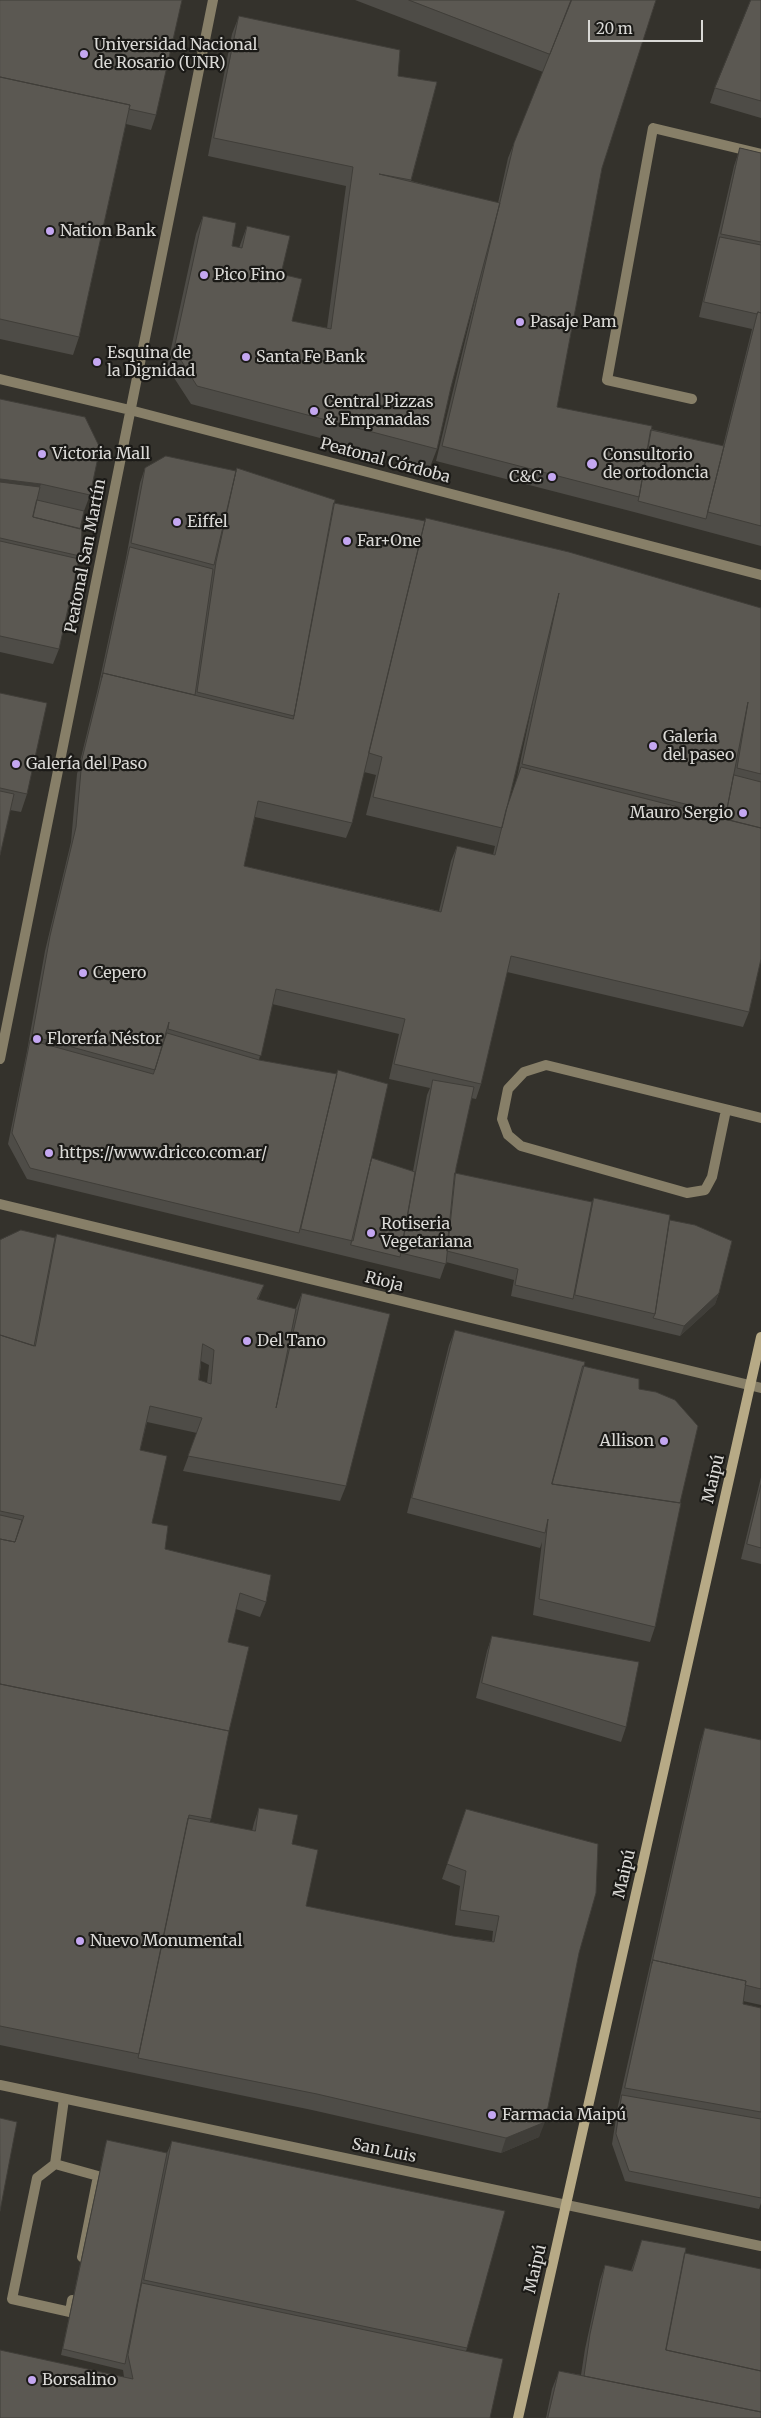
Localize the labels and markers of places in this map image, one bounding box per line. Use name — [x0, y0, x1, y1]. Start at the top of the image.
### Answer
place label: Universidad Nacional de Rosario (UNR) — [94, 35, 258, 73]
marker: Universidad Nacional de Rosario (UNR) — [78, 48, 90, 60]
place label: Nation Bank — [60, 221, 156, 241]
marker: Nation Bank — [44, 225, 56, 237]
place label: Pico Fino — [214, 265, 285, 285]
marker: Pico Fino — [198, 269, 210, 281]
place label: Pasaje Pam — [530, 312, 617, 332]
marker: Pasaje Pam — [514, 316, 526, 328]
place label: Esquina de la Dignidad — [107, 343, 195, 381]
place label: Santa Fe Bank — [256, 347, 365, 367]
marker: Santa Fe Bank — [240, 351, 252, 363]
marker: Esquina de la Dignidad — [91, 356, 103, 368]
place label: Central Pizzas & Empanadas — [324, 392, 433, 430]
marker: Central Pizzas & Empanadas — [308, 405, 320, 417]
place label: Victoria Mall — [52, 444, 150, 464]
place label: Consultorio de ortodoncia — [603, 445, 709, 483]
marker: Victoria Mall — [36, 448, 48, 460]
marker: Consultorio de ortodoncia — [585, 457, 599, 471]
place label: C&C — [509, 467, 542, 487]
marker: C&C — [546, 471, 558, 483]
place label: Eiffel — [187, 512, 228, 532]
marker: Eiffel — [171, 516, 183, 528]
place label: Far+One — [357, 531, 421, 551]
marker: Far+One — [341, 535, 353, 547]
place label: Galeria del paseo — [663, 727, 734, 765]
marker: Galeria del paseo — [647, 740, 659, 752]
place label: Galería del Paso — [26, 754, 147, 774]
marker: Galería del Paso — [10, 758, 22, 770]
place label: Mauro Sergio — [630, 803, 733, 823]
marker: Mauro Sergio — [737, 807, 749, 819]
place label: Cepero — [93, 963, 146, 983]
marker: Cepero — [77, 967, 89, 979]
place label: Florería Néstor — [47, 1029, 162, 1049]
marker: Florería Néstor — [31, 1033, 43, 1045]
place label: https://www.dricco.com.ar/ — [59, 1143, 267, 1163]
marker: https://www.dricco.com.ar/ — [43, 1147, 55, 1159]
place label: Rotiseria Vegetariana — [381, 1214, 472, 1252]
marker: Rotiseria Vegetariana — [365, 1227, 377, 1239]
place label: Del Tano — [257, 1331, 326, 1351]
marker: Del Tano — [241, 1335, 253, 1347]
place label: Allison — [600, 1431, 654, 1451]
marker: Allison — [658, 1435, 670, 1447]
place label: Nuevo Monumental — [90, 1931, 242, 1951]
marker: Nuevo Monumental — [74, 1935, 86, 1947]
place label: Farmacia Maipú — [502, 2105, 626, 2125]
marker: Farmacia Maipú — [486, 2109, 498, 2121]
place label: Borsalino — [42, 2370, 116, 2390]
marker: Borsalino — [26, 2374, 38, 2386]

